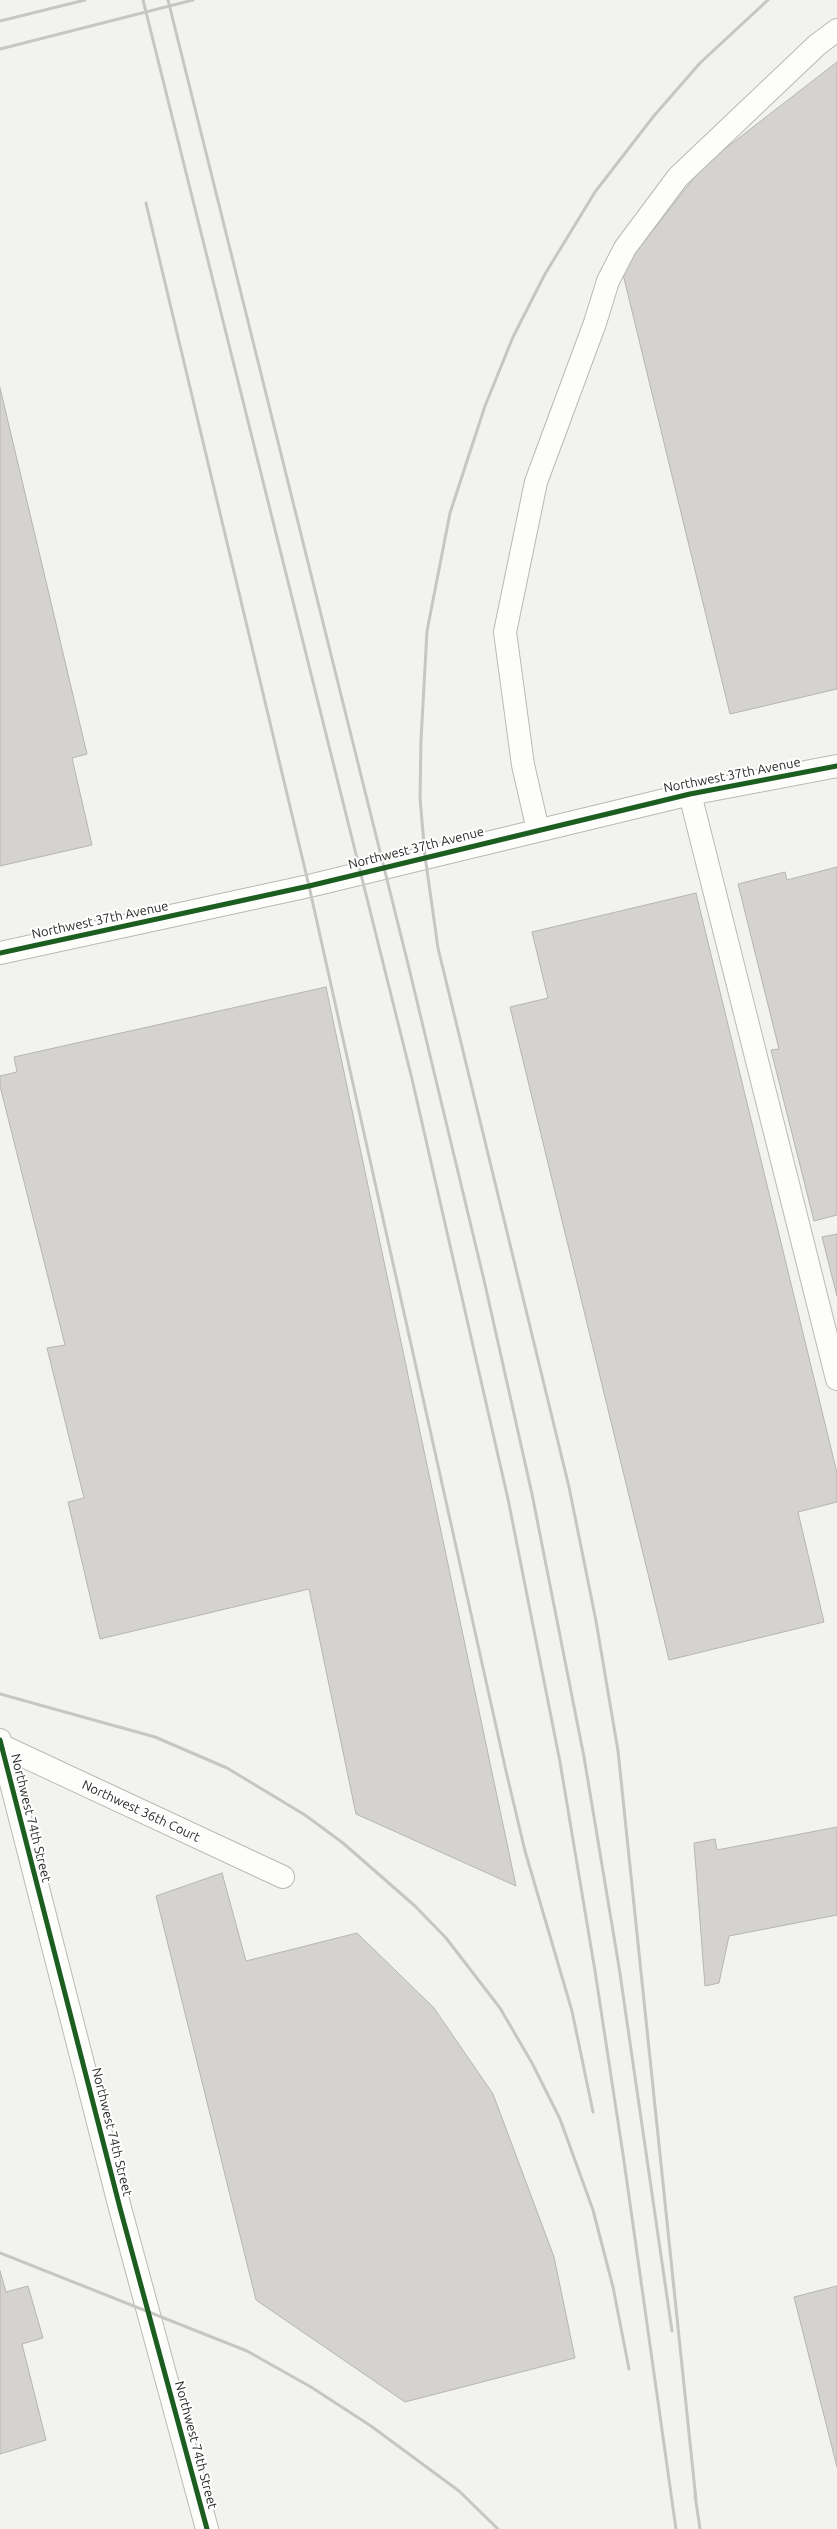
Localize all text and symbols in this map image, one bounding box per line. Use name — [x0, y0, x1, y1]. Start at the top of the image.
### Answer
street label: Northwest 37th Avenue — [662, 754, 802, 796]
street label: Northwest 37th Avenue — [347, 824, 485, 872]
street label: Northwest 37th Avenue — [30, 898, 170, 942]
street label: Northwest 74th Street — [7, 1752, 55, 1884]
street label: Northwest 36th Court — [79, 1777, 203, 1845]
street label: Northwest 74th Street — [88, 2066, 136, 2198]
street label: Northwest 74th Street — [171, 2379, 221, 2511]

